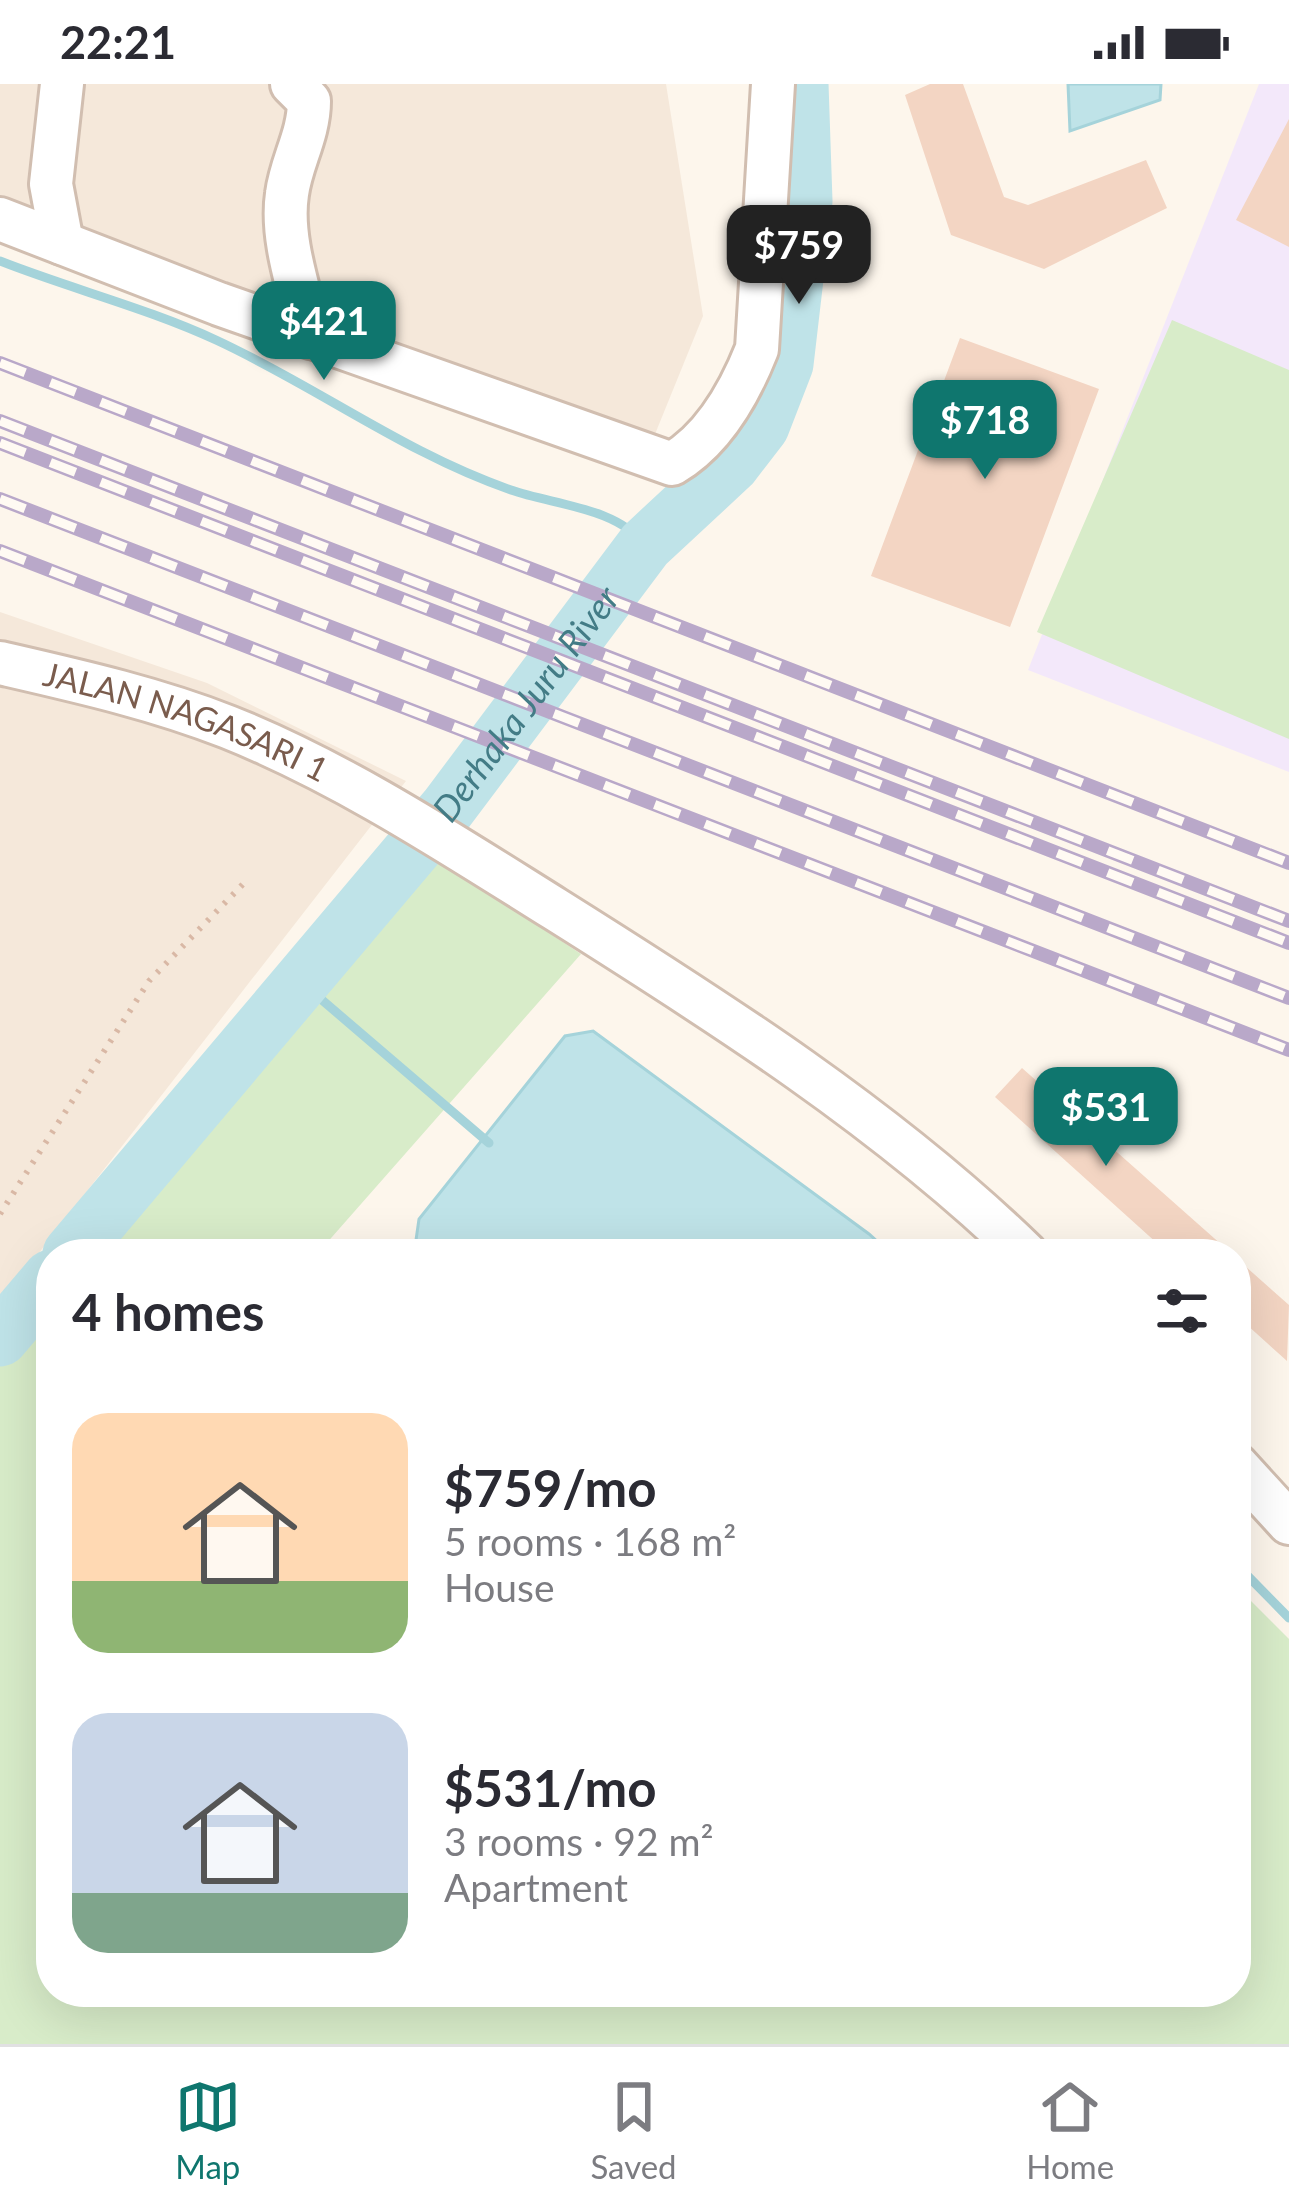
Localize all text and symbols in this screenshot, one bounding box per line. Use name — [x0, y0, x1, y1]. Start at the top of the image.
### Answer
text: 22:21 — [60, 15, 176, 69]
pin: $759 — [728, 205, 870, 307]
text: $759 — [754, 221, 844, 267]
pin: $421 — [253, 281, 395, 383]
text: $421 — [279, 297, 369, 343]
pin: $718 — [914, 380, 1056, 482]
text: $718 — [940, 396, 1030, 442]
water label: Derhaka Juru River — [423, 576, 628, 830]
street label: JALAN NAGASARI 1 — [40, 653, 335, 789]
pin: $531 — [1035, 1067, 1177, 1169]
text: $531 — [1061, 1083, 1151, 1129]
icon: filters — [1149, 1278, 1215, 1344]
text: 4 homes — [72, 1281, 264, 1342]
text: $759/mo — [444, 1457, 657, 1518]
icon: home — [168, 1461, 312, 1605]
text: 5 rooms · 168 m² — [444, 1518, 736, 1564]
text: House — [444, 1564, 555, 1610]
text: $531/mo — [444, 1757, 657, 1818]
icon: home — [168, 1761, 312, 1905]
text: 3 rooms · 92 m² — [444, 1818, 714, 1864]
text: Apartment — [444, 1864, 628, 1910]
tab: Map — [175, 2074, 241, 2186]
tab: Saved — [590, 2074, 677, 2186]
tab: Home — [1026, 2074, 1114, 2186]

